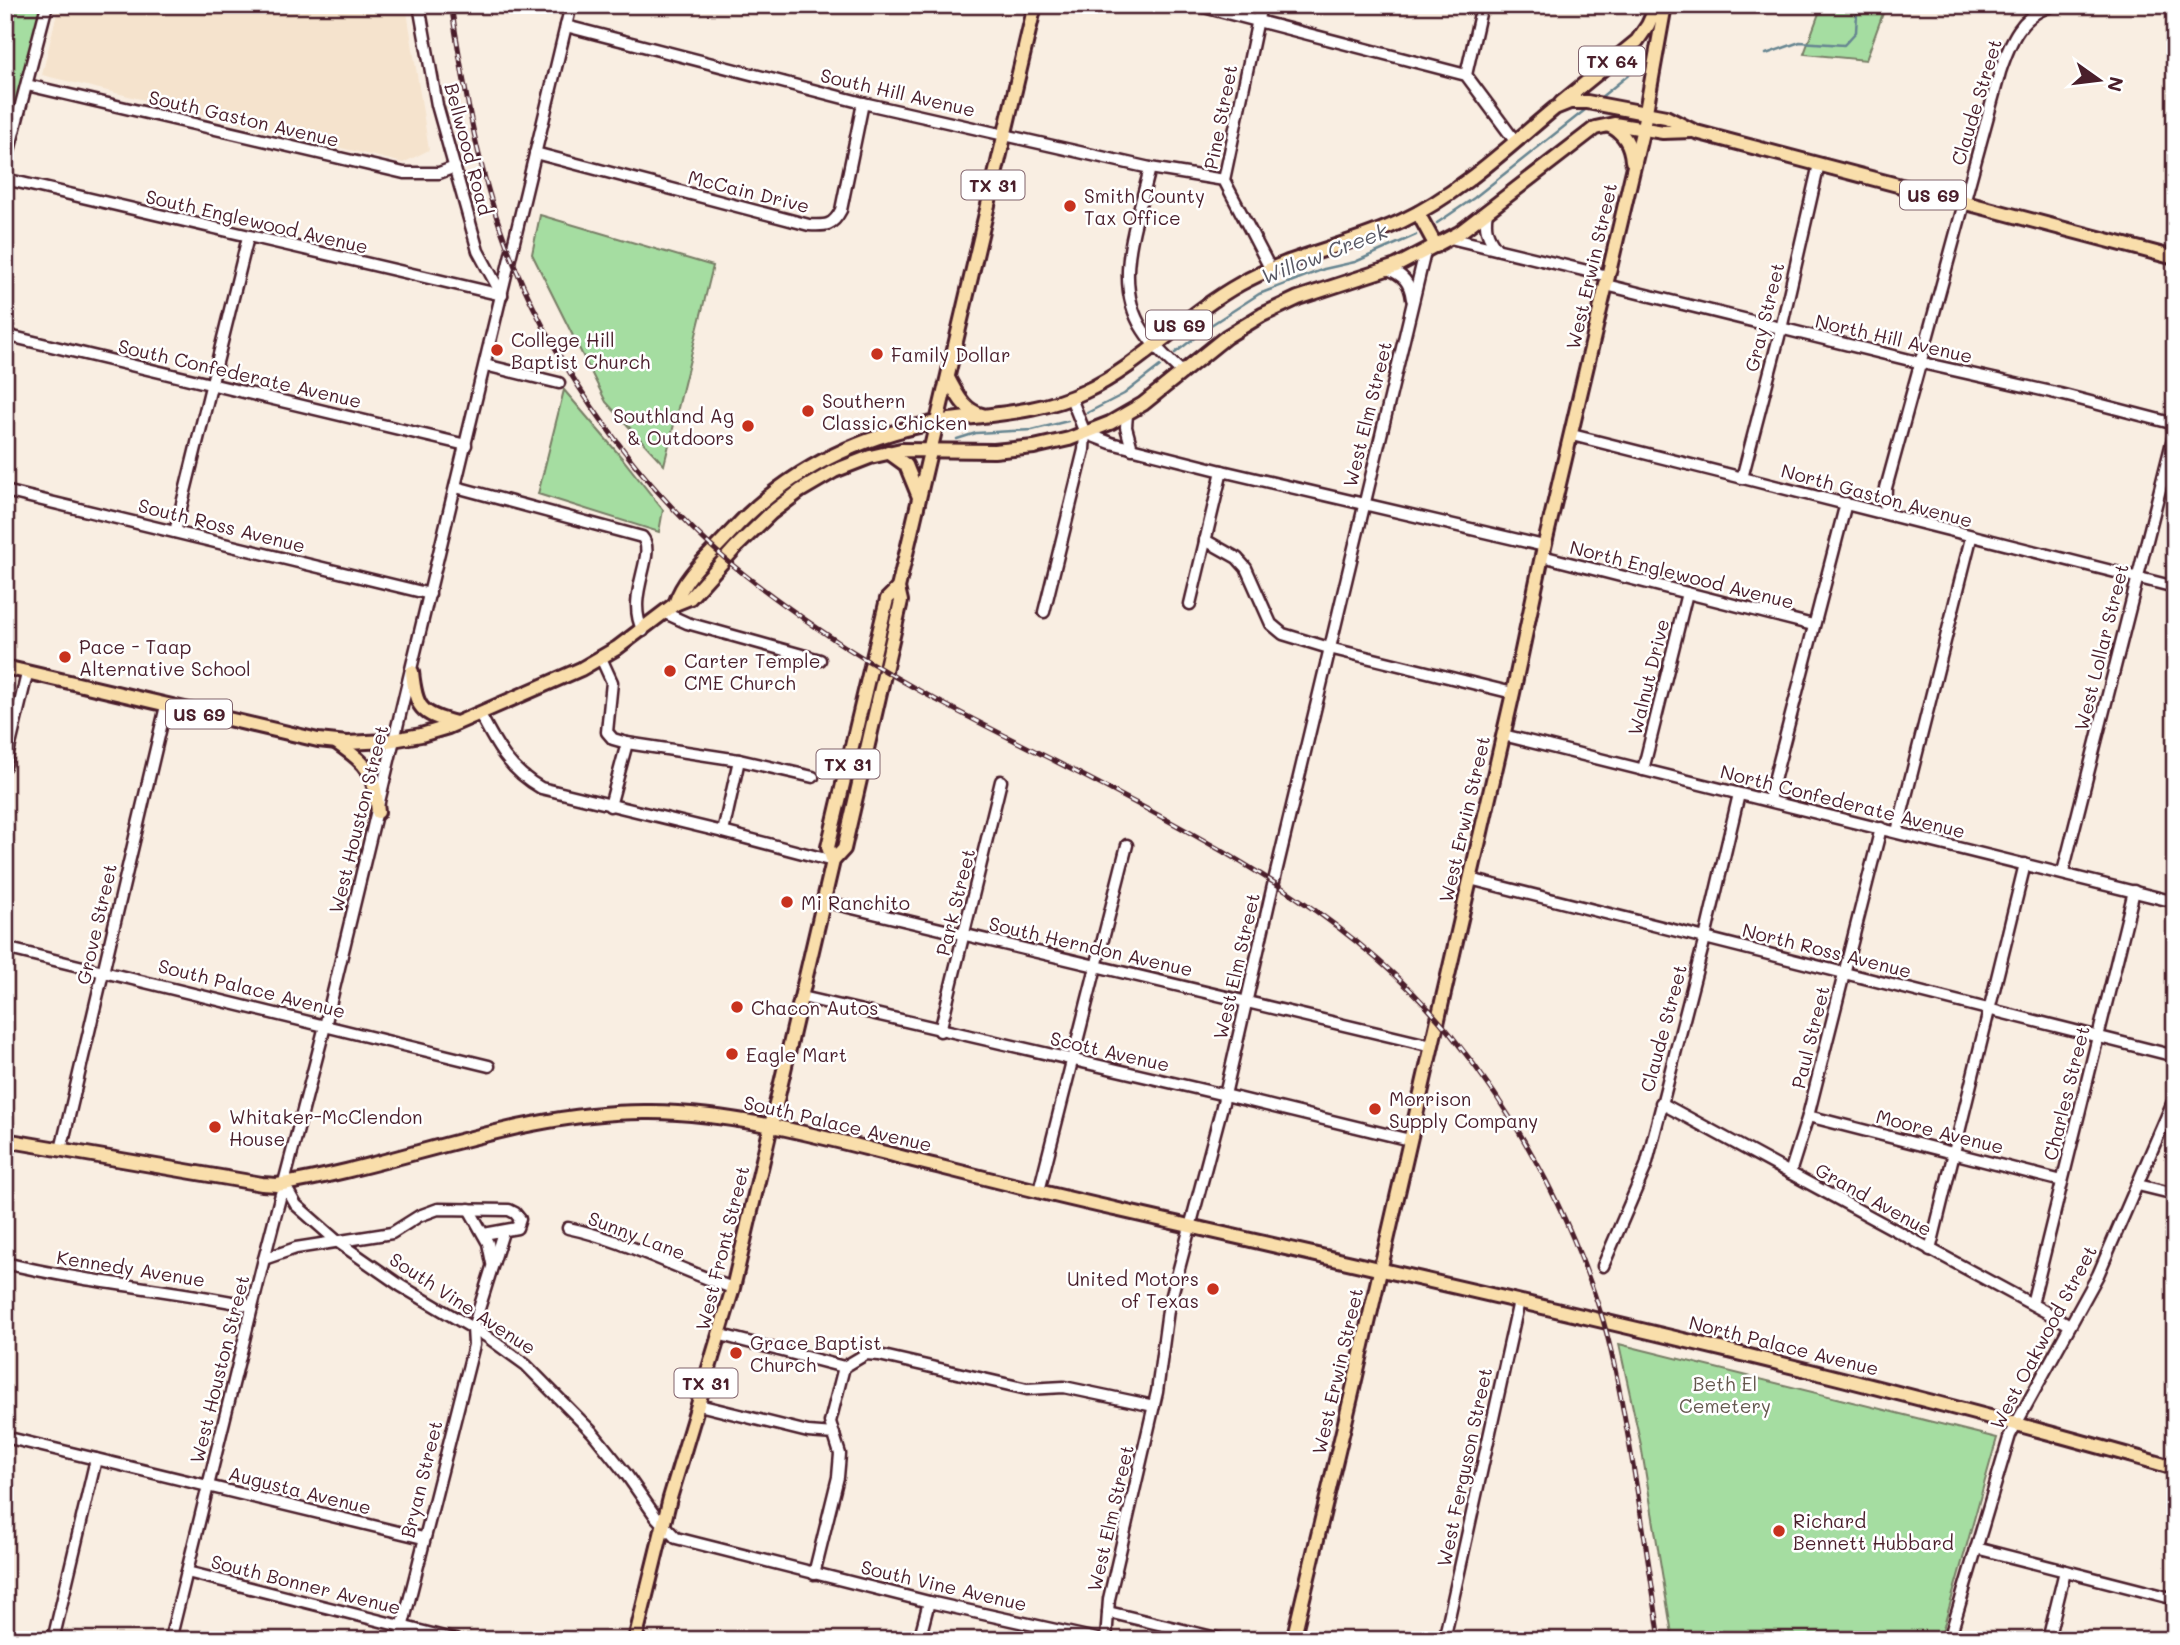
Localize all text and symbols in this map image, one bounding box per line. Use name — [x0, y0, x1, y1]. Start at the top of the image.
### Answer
street label: Claude Street — [1945, 36, 2007, 168]
road number: TX 64 — [1579, 46, 1645, 76]
north arrow — [2064, 46, 2134, 116]
street label: South Hill Avenue — [818, 62, 978, 122]
street label: Pine Street — [1198, 62, 1242, 172]
text: N — [2102, 74, 2130, 94]
street label: Bellwood Road — [439, 80, 499, 218]
street label: South Gaston Avenue — [146, 84, 342, 152]
street label: McCain Drive — [686, 164, 812, 218]
road number: TX 31 — [962, 170, 1024, 200]
street label: West Erwin Street — [1560, 180, 1622, 352]
road number: US 69 — [1900, 180, 1966, 210]
street label: South Englewood Avenue — [143, 183, 371, 259]
place label: Smith County Tax Office — [1084, 183, 1205, 230]
marker: Smith County Tax Office — [1062, 198, 1078, 214]
water label: Willow Creek — [1257, 216, 1392, 290]
street label: Gray Street — [1738, 260, 1790, 374]
street label: North Hill Avenue — [1813, 308, 1975, 368]
road number: US 69 — [1146, 310, 1212, 340]
place label: College Hill Baptist Church — [511, 327, 650, 374]
street label: South Confederate Avenue — [116, 333, 364, 413]
street label: West Elm Street — [1337, 338, 1397, 490]
marker: College Hill Baptist Church — [489, 342, 505, 358]
place label: Family Dollar — [891, 342, 1010, 367]
marker: Family Dollar — [869, 346, 885, 362]
place label: Southern Classic Chicken — [822, 388, 967, 435]
place label: Southland Ag & Outdoors — [613, 403, 734, 450]
marker: Southern Classic Chicken — [800, 403, 816, 419]
marker: Southland Ag & Outdoors — [740, 418, 756, 434]
street label: North Gaston Avenue — [1779, 457, 1975, 533]
street label: South Ross Avenue — [136, 492, 308, 558]
street label: North Englewood Avenue — [1567, 534, 1797, 614]
street label: West Lollar Street — [2068, 561, 2134, 733]
street label: Walnut Drive — [1621, 616, 1675, 738]
place label: Pace - Taap Alternative School — [79, 634, 251, 681]
place label: Carter Temple CME Church — [684, 648, 820, 695]
marker: Pace - Taap Alternative School — [57, 649, 73, 665]
marker: Carter Temple CME Church — [662, 663, 678, 679]
road number: US 69 — [166, 700, 232, 728]
street label: West Houston Street — [322, 722, 394, 916]
street label: West Erwin Street — [1433, 733, 1495, 905]
road number: TX 31 — [816, 750, 880, 778]
street label: North Confederate Avenue — [1718, 758, 1968, 844]
street label: Park Street — [930, 846, 980, 958]
street label: Grove Street — [70, 861, 122, 987]
place label: Mi Ranchito — [801, 890, 910, 915]
street label: West Elm Street — [1207, 890, 1265, 1042]
marker: Mi Ranchito — [779, 894, 795, 910]
street label: South Herndon Avenue — [987, 910, 1195, 982]
street label: North Ross Avenue — [1740, 917, 1914, 983]
street label: South Palace Avenue — [156, 953, 348, 1023]
street label: Claude Street — [1634, 962, 1692, 1094]
street label: Paul Street — [1785, 983, 1835, 1091]
place label: Chacon Autos — [751, 995, 879, 1020]
marker: Chacon Autos — [729, 999, 745, 1015]
street label: Charles Street — [2037, 1023, 2095, 1163]
street label: Scott Avenue — [1048, 1025, 1172, 1077]
place label: Eagle Mart — [746, 1042, 847, 1067]
marker: Eagle Mart — [724, 1046, 740, 1062]
place label: Morrison Supply Company — [1389, 1086, 1538, 1133]
street label: South Palace Avenue — [741, 1089, 935, 1157]
marker: Morrison Supply Company — [1367, 1101, 1383, 1117]
street label: Moore Avenue — [1874, 1103, 2006, 1159]
place label: Whitaker-McClendon House — [229, 1104, 423, 1151]
marker: Whitaker-McClendon House — [207, 1119, 223, 1135]
street label: Grand Avenue — [1811, 1157, 1937, 1241]
street label: West Front Street — [689, 1163, 755, 1333]
street label: Sunny Lane — [585, 1205, 689, 1265]
street label: West Oakwood Street — [1984, 1241, 2102, 1433]
street label: Kennedy Avenue — [55, 1244, 207, 1292]
street label: South Vine Avenue — [385, 1246, 541, 1360]
place label: United Motors of Texas — [1067, 1266, 1199, 1313]
street label: West Houston Street — [183, 1272, 255, 1466]
marker: United Motors of Texas — [1205, 1281, 1221, 1297]
street label: West Erwin Street — [1306, 1285, 1368, 1457]
street label: North Palace Avenue — [1686, 1309, 1882, 1381]
place label: Grace Baptist Church — [750, 1330, 882, 1377]
marker: Grace Baptist Church — [728, 1345, 744, 1361]
street label: West Ferguson Street — [1431, 1365, 1497, 1569]
road number: TX 31 — [674, 1368, 738, 1398]
park label: Beth El Cemetery — [1679, 1371, 1771, 1418]
street label: Bryan Street — [394, 1418, 448, 1540]
street label: West Elm Street — [1081, 1442, 1139, 1594]
street label: Augusta Avenue — [226, 1460, 374, 1520]
place label: Richard Bennett Hubbard — [1793, 1508, 1954, 1555]
marker: Richard Bennett Hubbard — [1771, 1523, 1787, 1539]
street label: South Bonner Avenue — [208, 1548, 404, 1620]
street label: South Vine Avenue — [859, 1554, 1029, 1616]

